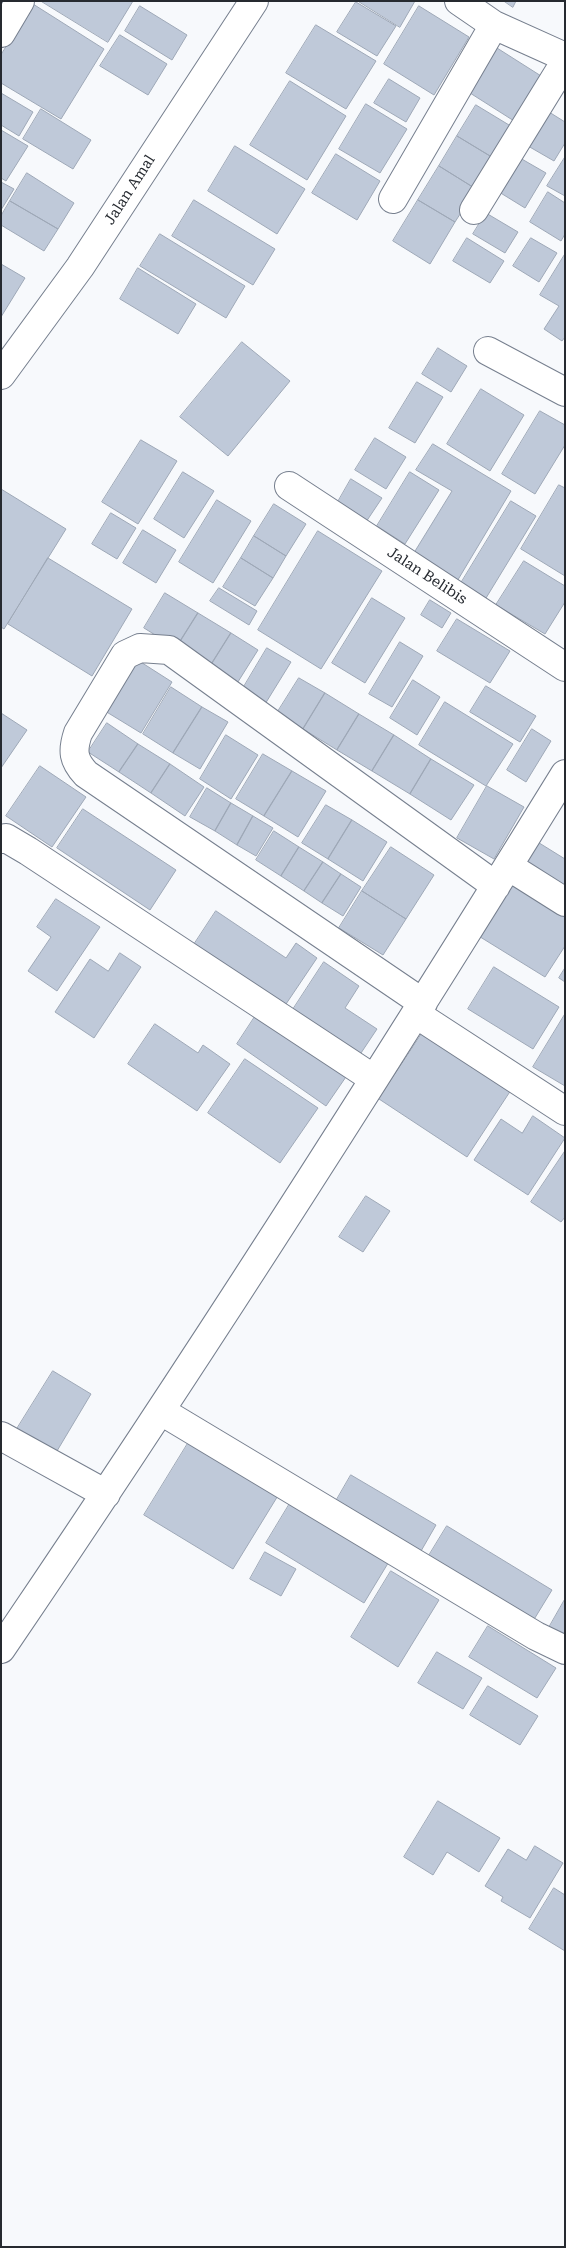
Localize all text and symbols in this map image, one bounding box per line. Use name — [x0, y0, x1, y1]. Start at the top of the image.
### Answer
street label: Jalan Amal — [101, 152, 159, 228]
street label: Jalan Belibis — [384, 543, 470, 609]

